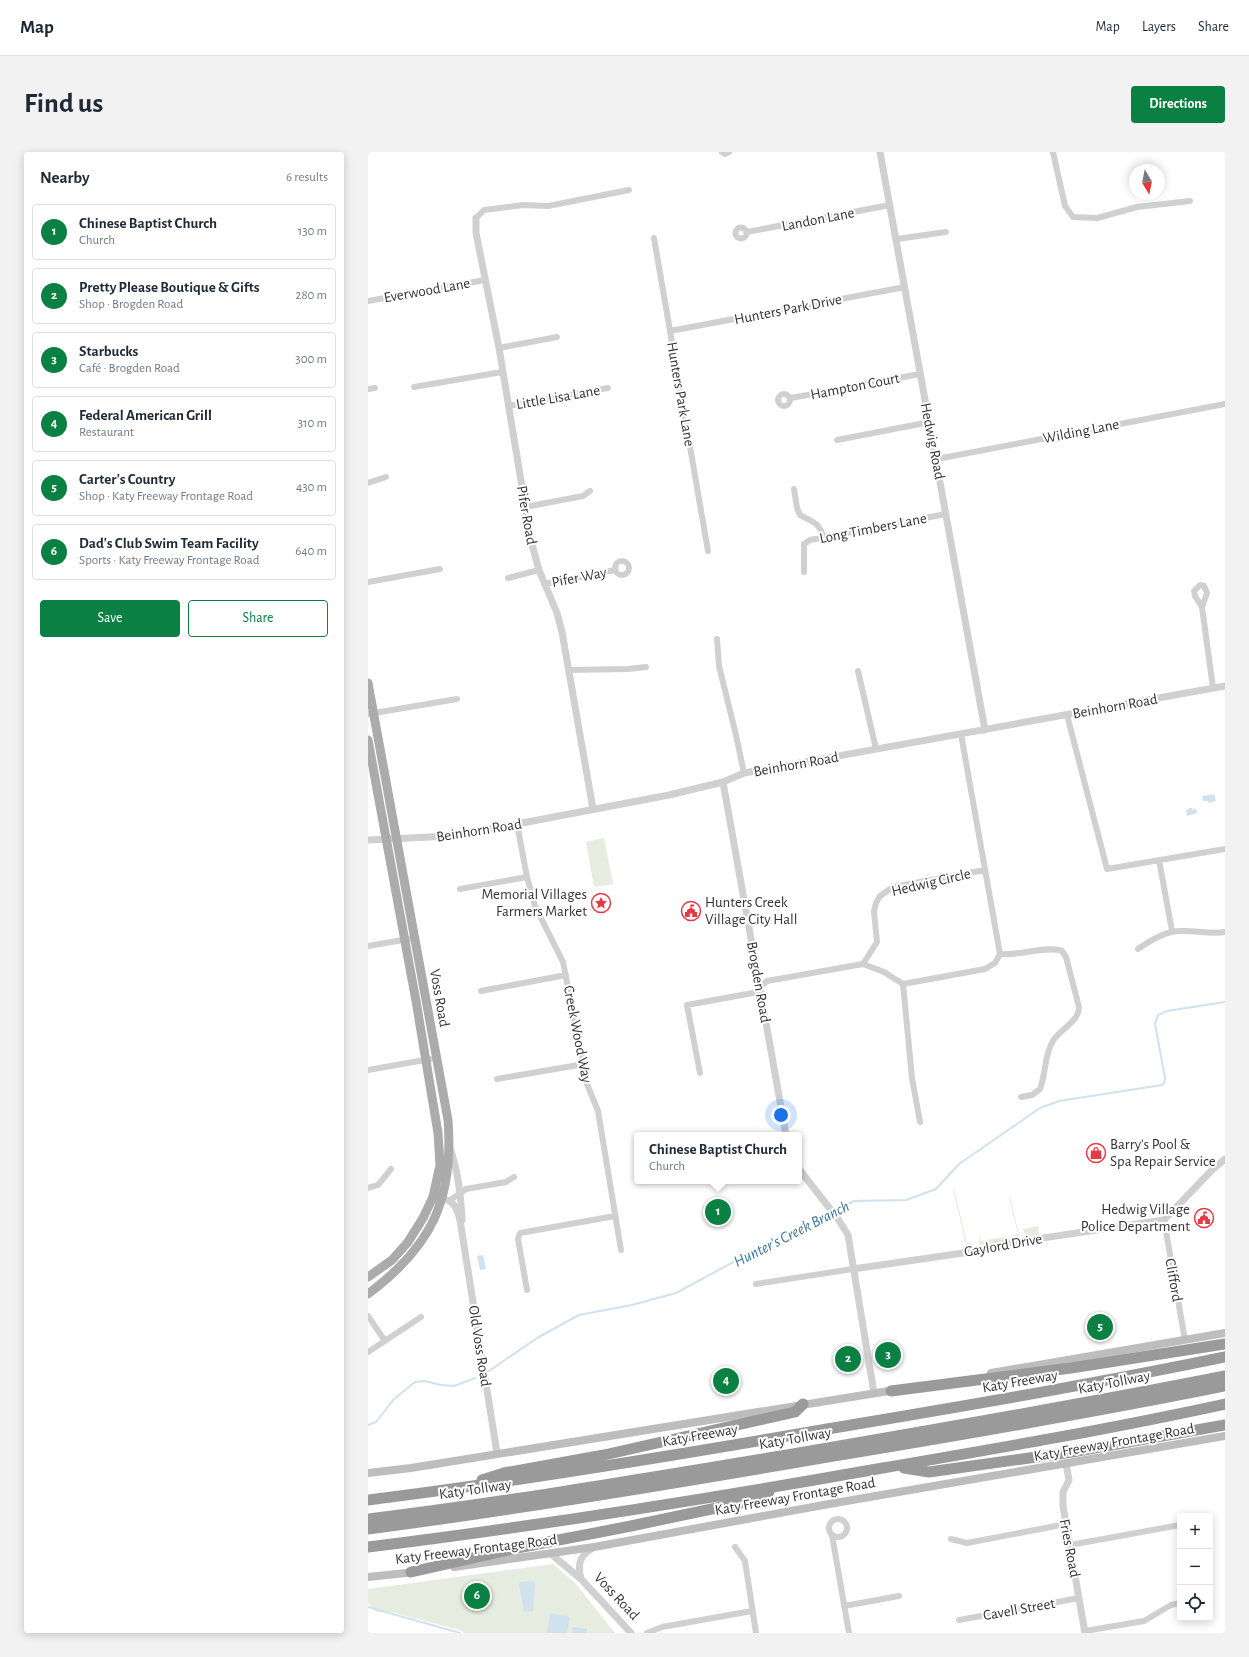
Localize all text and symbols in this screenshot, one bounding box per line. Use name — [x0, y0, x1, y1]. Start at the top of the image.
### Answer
text: Map — [20, 18, 54, 37]
text: Map — [1095, 20, 1120, 34]
text: Layers — [1142, 20, 1176, 34]
text: Share — [1198, 20, 1229, 34]
button: Directions — [1131, 86, 1225, 123]
text: Find us — [24, 90, 103, 118]
north arrow — [1129, 164, 1165, 200]
text: Nearby — [40, 169, 90, 186]
text: 6 results — [286, 171, 328, 184]
street label: Landon Lane — [781, 205, 856, 234]
text: Chinese Baptist Church — [79, 216, 217, 231]
text: 1 — [52, 225, 56, 238]
text: 130 m — [298, 225, 327, 238]
text: Church — [79, 234, 115, 247]
street label: Everwood Lane — [383, 276, 471, 305]
text: Pretty Please Boutique & Gifts — [79, 280, 260, 295]
text: 2 — [51, 289, 57, 302]
text: 280 m — [296, 289, 327, 302]
street label: Hunters Park Drive — [733, 292, 843, 327]
text: Shop · Brogden Road — [79, 298, 183, 311]
street label: Hunters Park Lane — [664, 341, 697, 448]
text: Starbucks — [79, 344, 138, 359]
text: 3 — [51, 353, 57, 366]
text: 300 m — [295, 353, 327, 366]
text: Café · Brogden Road — [79, 362, 180, 375]
street label: Hampton Court — [809, 370, 901, 402]
street label: Little Lisa Lane — [515, 383, 601, 412]
street label: Hedwig Road — [918, 401, 947, 481]
text: Federal American Grill — [79, 408, 212, 423]
text: 4 — [51, 417, 57, 430]
text: 310 m — [298, 417, 327, 430]
street label: Wilding Lane — [1042, 417, 1121, 446]
text: Restaurant — [79, 426, 134, 439]
text: Carter's Country — [79, 472, 175, 487]
text: 5 — [51, 481, 57, 494]
text: 430 m — [296, 481, 327, 494]
street label: Pifer Road — [514, 484, 539, 546]
text: Shop · Katy Freeway Frontage Road — [79, 490, 253, 503]
street label: Long Timbers Lane — [818, 511, 928, 546]
text: Dad's Club Swim Team Facility — [79, 536, 259, 551]
text: 6 — [51, 545, 57, 558]
text: 640 m — [295, 545, 327, 558]
text: Sports · Katy Freeway Frontage Road — [79, 554, 259, 567]
street label: Pifer Way — [550, 565, 608, 590]
button: Save — [40, 600, 180, 637]
button: Share — [188, 600, 328, 637]
street label: Beinhorn Road — [1071, 692, 1159, 721]
street label: Beinhorn Road — [752, 750, 840, 779]
street label: Beinhorn Road — [435, 816, 523, 845]
street label: Hedwig Circle — [890, 866, 972, 899]
place label: Memorial Villages Farmers Market — [482, 887, 587, 919]
place icon: Memorial Villages Farmers Market — [590, 892, 612, 914]
place label: Hunters Creek Village City Hall — [705, 895, 798, 927]
public building icon: Hunters Creek Village City Hall — [680, 900, 702, 922]
street label: Brogden Road — [744, 940, 773, 1024]
street label: Voss Road — [427, 968, 452, 1028]
street label: Creek Wood Way — [561, 984, 594, 1085]
your location — [771, 1105, 791, 1125]
popup — [634, 1132, 802, 1184]
place label: Barry's Pool & Spa Repair Service — [1110, 1137, 1216, 1169]
text: Chinese Baptist Church — [649, 1142, 787, 1157]
shop icon: Barry's Pool & Spa Repair Service — [1085, 1142, 1107, 1164]
text: Church — [649, 1160, 685, 1173]
pin: 1 — [705, 1197, 731, 1227]
water label: Hunter's Creek Branch — [731, 1198, 852, 1270]
place label: Hedwig Village Police Department — [1081, 1202, 1190, 1234]
public building icon: Hedwig Village Police Department — [1193, 1207, 1215, 1229]
street label: Gaylord Drive — [963, 1231, 1043, 1260]
street label: Clifford — [1162, 1257, 1185, 1303]
street label: Old Voss Road — [466, 1304, 493, 1388]
pin: 5 — [1087, 1312, 1113, 1342]
pin: 3 — [875, 1340, 901, 1370]
pin: 2 — [835, 1344, 861, 1374]
pin: 4 — [713, 1366, 739, 1396]
street label: Katy Freeway — [981, 1367, 1060, 1396]
street label: Katy Tollway — [1077, 1368, 1152, 1397]
street label: Katy Freeway — [661, 1421, 740, 1450]
street label: Katy Freeway Frontage Road — [1033, 1421, 1196, 1464]
street label: Katy Tollway — [758, 1425, 833, 1452]
street label: Katy Freeway Frontage Road — [714, 1475, 877, 1518]
street label: Katy Tollway — [438, 1477, 513, 1502]
map controls — [1177, 1513, 1213, 1621]
button: + — [1177, 1513, 1213, 1549]
street label: Fries Road — [1056, 1518, 1083, 1579]
street label: Katy Freeway Frontage Road — [394, 1532, 558, 1567]
button: − — [1177, 1549, 1213, 1585]
street label: Voss Road — [591, 1570, 642, 1623]
pin: 6 — [464, 1581, 490, 1611]
button: locate — [1177, 1585, 1213, 1621]
street label: Cavell Street — [982, 1596, 1056, 1623]

